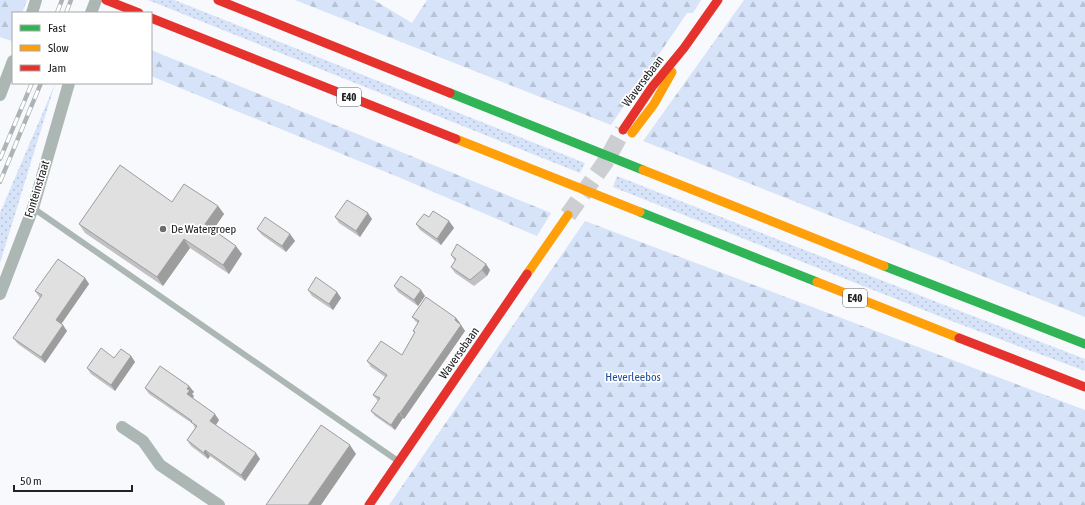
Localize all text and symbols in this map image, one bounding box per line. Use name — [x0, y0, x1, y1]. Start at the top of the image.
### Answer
legend — [12, 12, 152, 84]
text: Fast — [48, 21, 66, 35]
text: Slow — [48, 41, 69, 55]
street label: Waversebaan — [619, 53, 667, 109]
text: Jam — [48, 61, 66, 75]
road number: E40 — [337, 88, 361, 106]
street label: Fonteinstraat — [22, 158, 52, 219]
place label: De Watergroep — [171, 222, 236, 236]
marker: De Watergroep — [158, 224, 168, 234]
road number: E40 — [843, 289, 867, 307]
street label: Waversebaan — [436, 324, 482, 382]
park label: Heverleebos — [605, 370, 661, 384]
scale bar — [14, 467, 132, 493]
text: 50 m — [20, 474, 42, 488]

